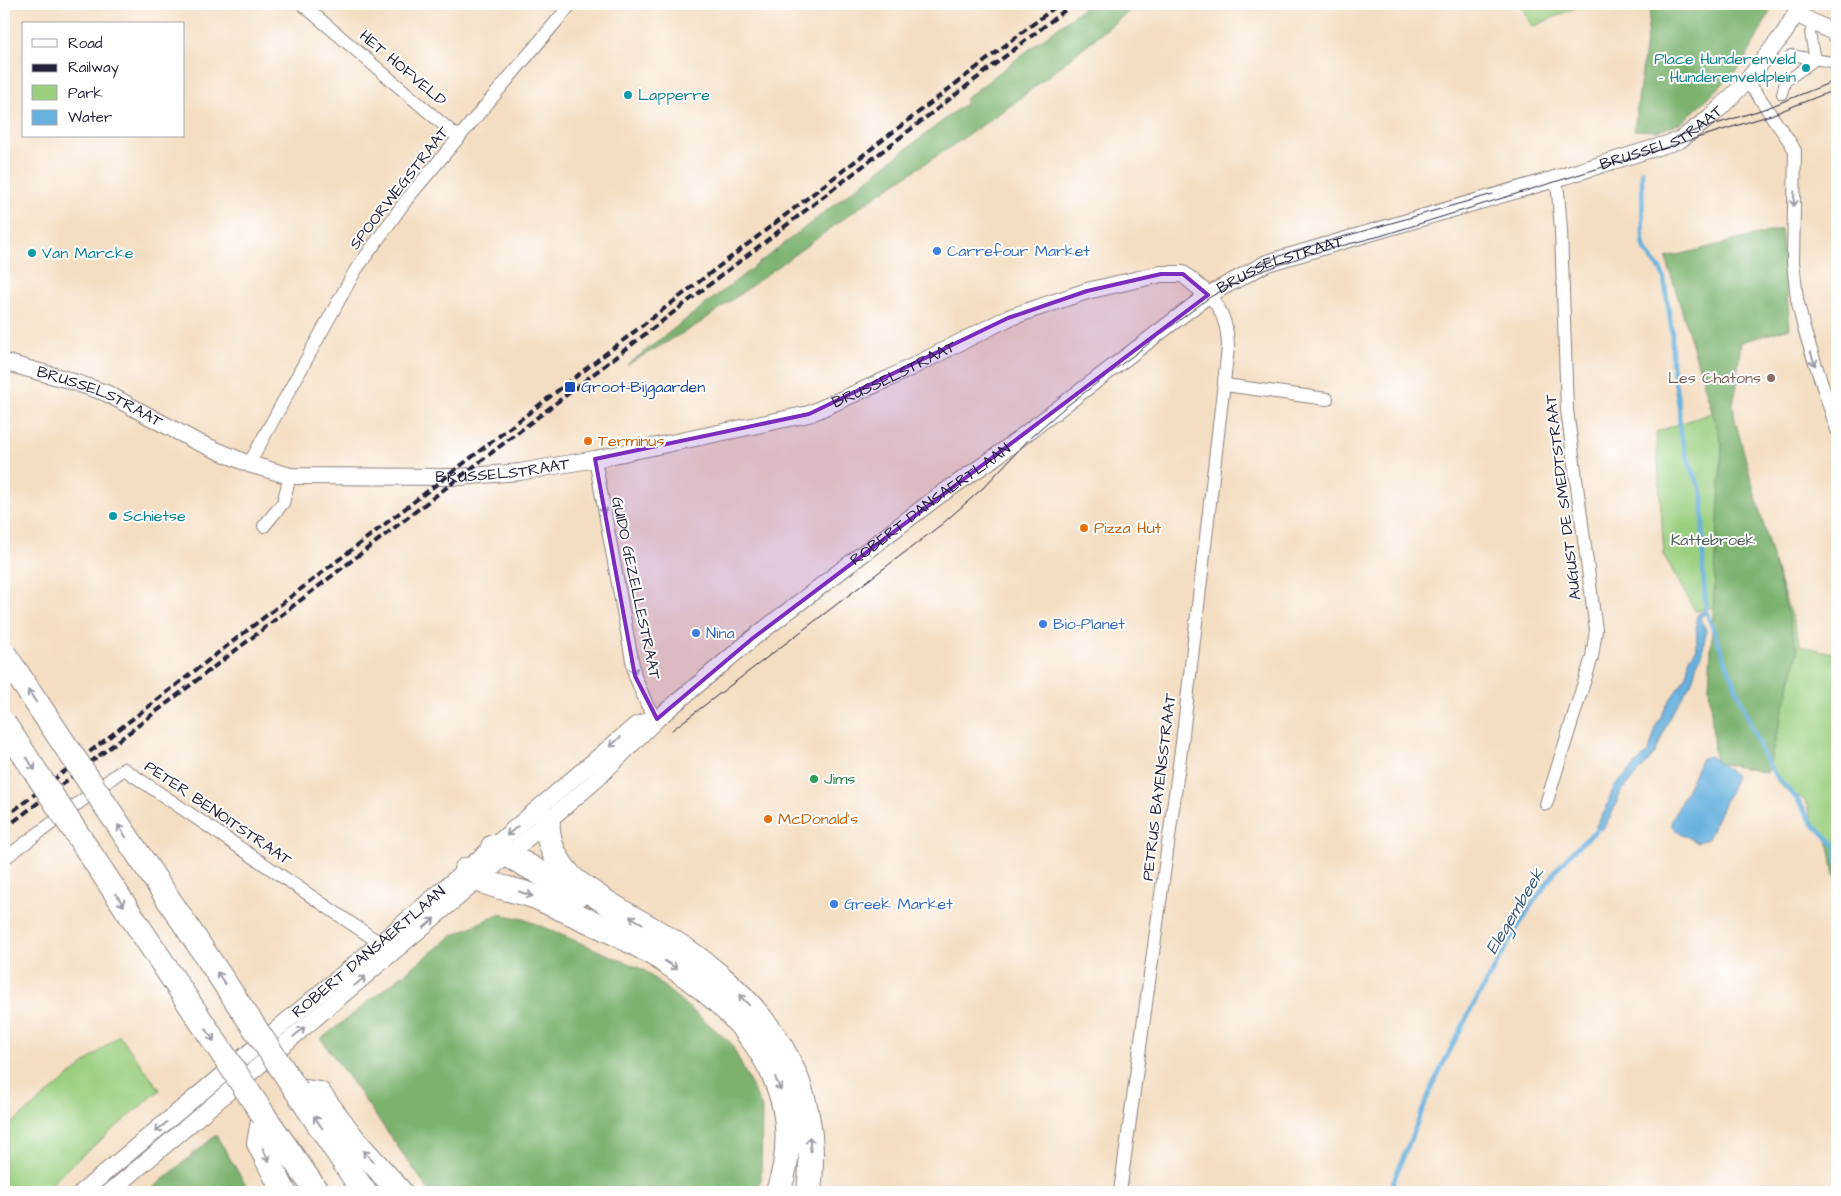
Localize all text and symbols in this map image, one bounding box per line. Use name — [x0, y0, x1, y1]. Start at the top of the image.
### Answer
legend — [22, 22, 185, 138]
street label: HET HOFVELD — [355, 25, 451, 111]
text: Road — [68, 33, 103, 54]
place label: Place Hunderenveld - Hunderenveldplein — [1654, 48, 1796, 88]
text: Railway — [68, 57, 119, 79]
marker: Place Hunderenveld - Hunderenveldplein — [1800, 62, 1812, 74]
text: Park — [68, 83, 103, 104]
place label: Lapperre — [638, 84, 710, 106]
marker: Lapperre — [622, 89, 634, 101]
street label: BRUSSELSTRAAT — [1597, 100, 1728, 175]
text: Water — [68, 107, 112, 128]
street label: SPOORWEGSTRAAT — [344, 122, 454, 254]
one-way arrow — [1789, 191, 1799, 207]
street label: BRUSSELSTRAAT — [1213, 230, 1346, 299]
place label: Carrefour Market — [947, 240, 1090, 262]
place label: Van Marcke — [42, 242, 134, 264]
marker: Carrefour Market — [931, 245, 943, 257]
marker: Van Marcke — [26, 247, 38, 259]
street label: BRUSSELSTRAAT — [829, 335, 960, 413]
one-way arrow — [1809, 351, 1819, 367]
street label: BRUSSELSTRAAT — [34, 361, 167, 433]
place label: Les Chatons — [1668, 367, 1761, 389]
marker: Les Chatons — [1765, 372, 1777, 384]
place label: Groot-Bijgaarden — [581, 376, 705, 399]
marker: Groot-Bijgaarden — [563, 380, 577, 394]
street label: AUGUST DE SMEDTSTRAAT — [1539, 393, 1587, 601]
place label: Terminus — [598, 430, 664, 452]
marker: Terminus — [582, 435, 594, 447]
street label: ROBERT DANSAERTLAAN — [845, 438, 1015, 571]
street label: BRUSSELSTRAAT — [435, 453, 571, 488]
street label: GUIDO GEZELLESTRAAT — [606, 495, 666, 681]
one-way arrow — [598, 499, 608, 515]
place label: Schietse — [123, 505, 186, 527]
marker: Schietse — [107, 510, 119, 522]
place label: Pizza Hut — [1094, 517, 1162, 539]
marker: Pizza Hut — [1078, 522, 1090, 534]
park label: Kattebroek — [1671, 529, 1756, 551]
place label: Bio-Planet — [1053, 613, 1125, 635]
marker: Bio-Planet — [1037, 618, 1049, 630]
place label: Nina — [706, 622, 735, 644]
marker: Nina — [690, 627, 702, 639]
one-way arrow — [629, 658, 638, 674]
one-way arrow — [27, 689, 37, 703]
street label: PETRUS BAYENSSTRAAT — [1137, 692, 1181, 882]
one-way arrow — [609, 737, 622, 748]
street label: PETER BENOITSTRAAT — [140, 756, 296, 871]
one-way arrow — [26, 757, 36, 771]
place label: Jims — [824, 768, 855, 790]
marker: Jims — [808, 773, 820, 785]
place label: McDonald's — [778, 808, 858, 830]
marker: McDonald's — [762, 813, 774, 825]
one-way arrow — [117, 824, 127, 838]
one-way arrow — [505, 825, 518, 836]
water label: Elegembeek — [1479, 862, 1552, 959]
street label: ROBERT DANSAERTLAAN — [287, 881, 450, 1023]
one-way arrow — [518, 890, 533, 899]
one-way arrow — [116, 892, 126, 906]
place label: Greek Market — [844, 893, 953, 915]
marker: Greek Market — [828, 898, 840, 910]
one-way arrow — [630, 914, 644, 924]
one-way arrow — [422, 917, 435, 928]
one-way arrow — [664, 960, 678, 970]
one-way arrow — [216, 972, 226, 986]
one-way arrow — [353, 976, 366, 987]
one-way arrow — [738, 994, 750, 1006]
one-way arrow — [293, 1026, 306, 1038]
one-way arrow — [205, 1028, 215, 1042]
one-way arrow — [773, 1076, 783, 1091]
one-way arrow — [313, 1116, 323, 1130]
one-way arrow — [155, 1121, 168, 1132]
one-way arrow — [805, 1136, 815, 1152]
one-way arrow — [261, 1148, 271, 1163]
one-way arrow — [362, 1149, 374, 1162]

